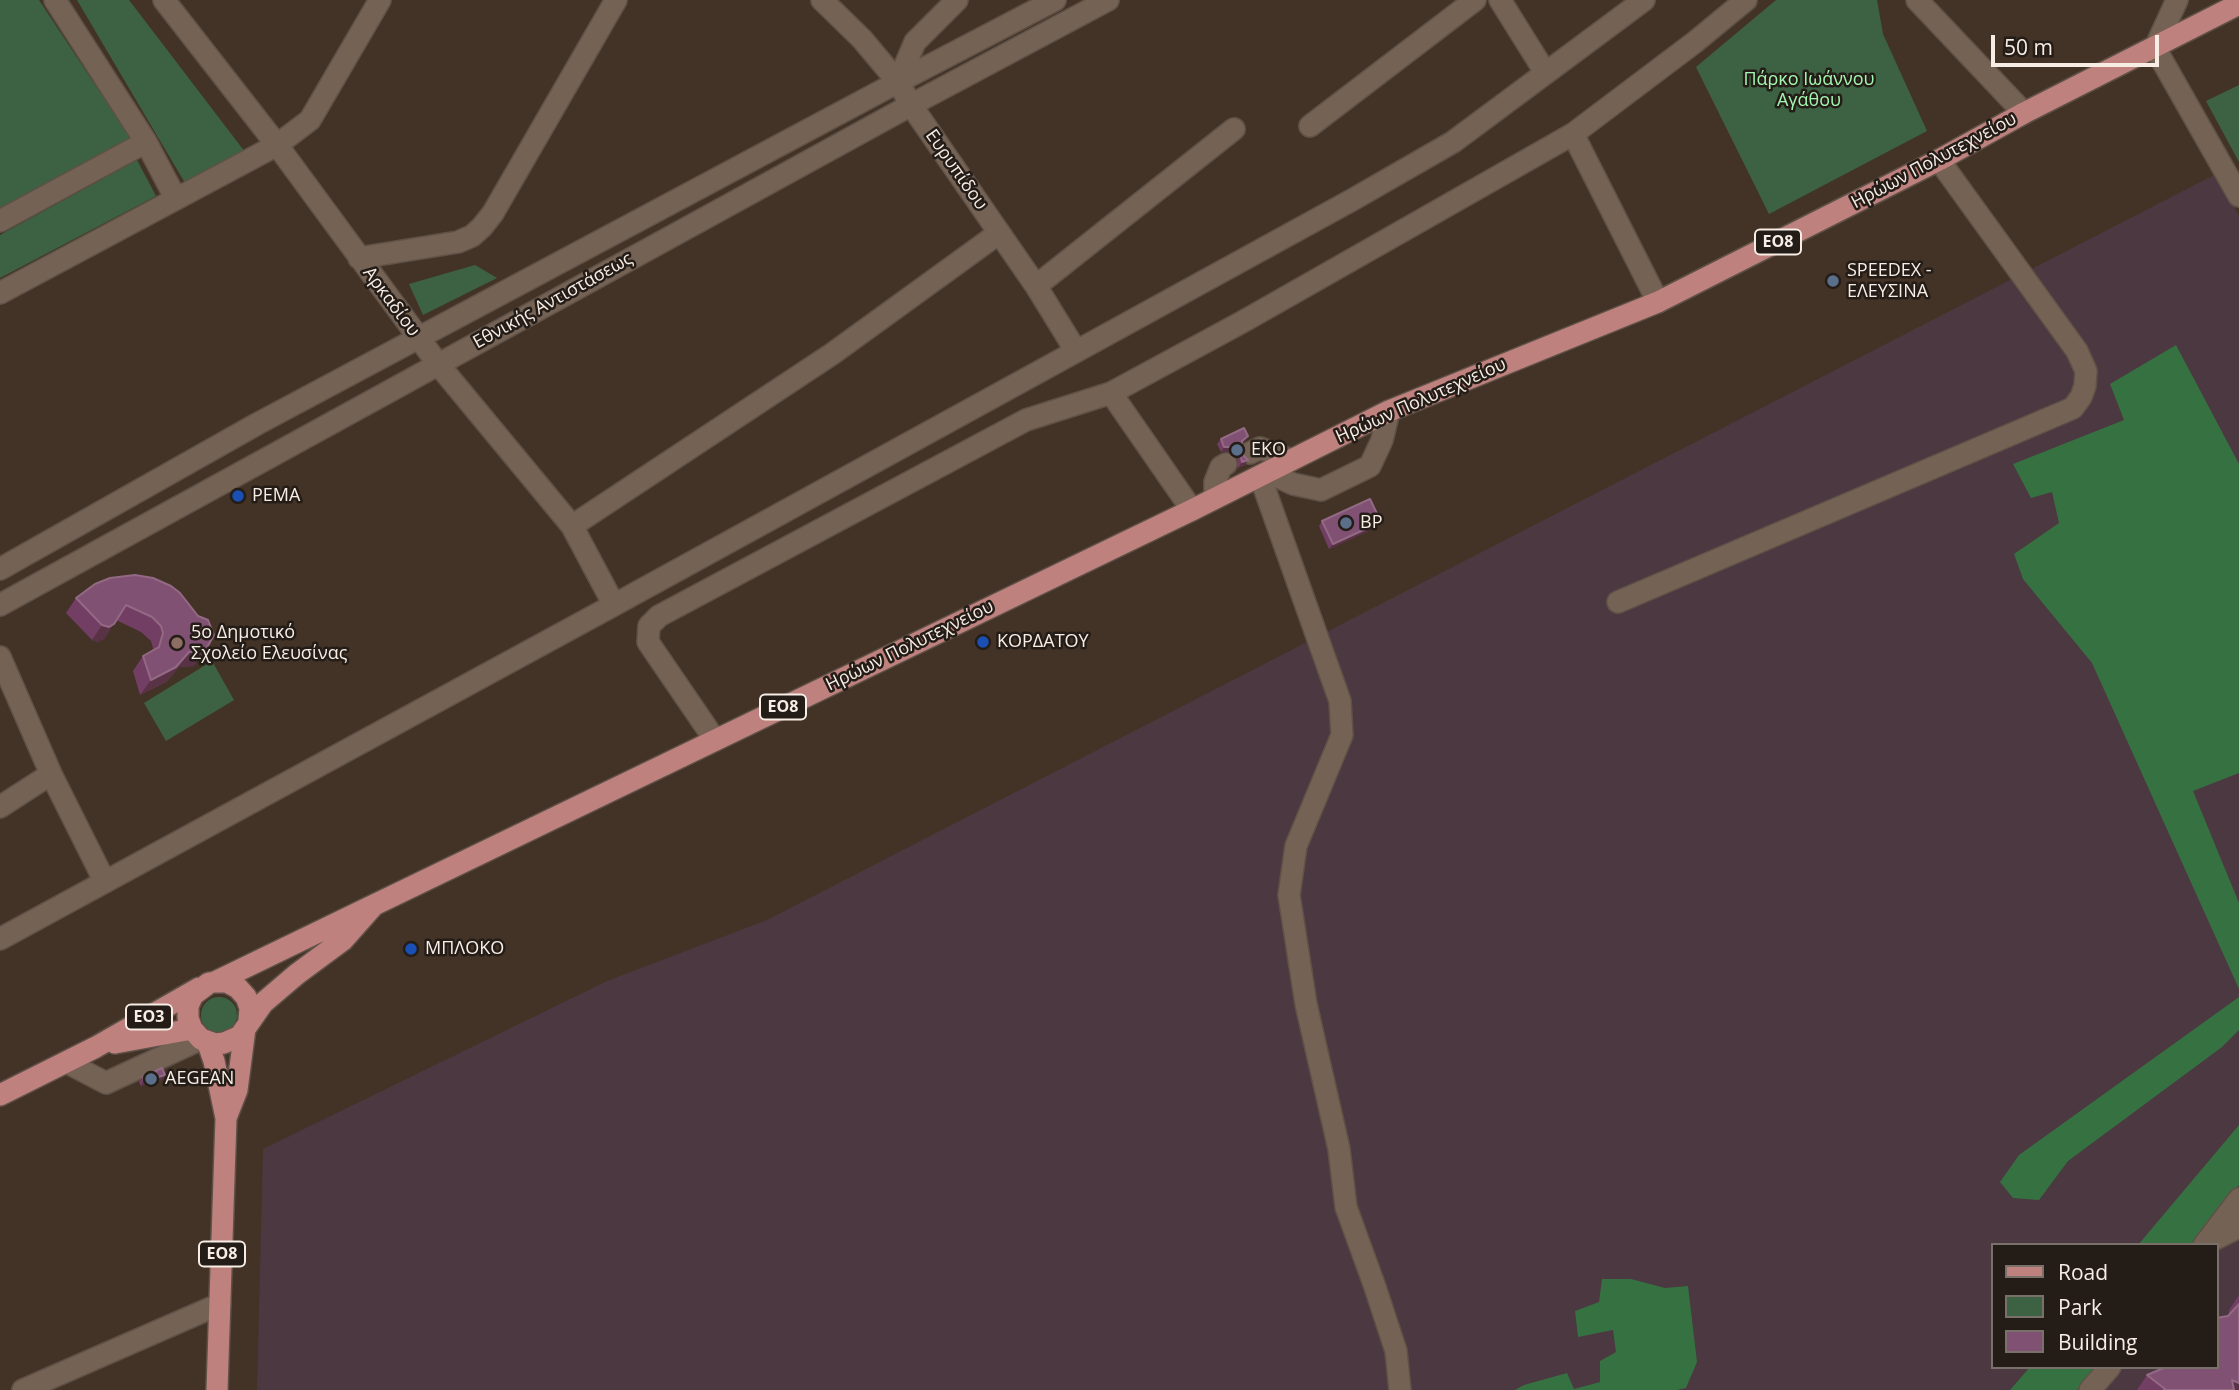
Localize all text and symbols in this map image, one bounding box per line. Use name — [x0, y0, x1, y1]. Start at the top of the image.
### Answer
scale bar — [1994, 21, 2162, 65]
text: 50 m — [2004, 33, 2053, 61]
park label: Πάρκο Ιωάννου Αγάθου — [1743, 69, 1875, 112]
street label: Ηρώων Πολυτεχνείου — [1848, 108, 2020, 214]
street label: Ευρυπίδου — [920, 126, 992, 214]
road number: ΕΟ8 — [1755, 230, 1801, 254]
street label: Εθνικής Αντιστάσεως — [470, 248, 636, 354]
place label: SPEEDEX - ΕΛΕΥΣΙΝΑ — [1847, 260, 1932, 302]
street label: Αρκαδίου — [358, 263, 424, 341]
marker: SPEEDEX - ΕΛΕΥΣΙΝΑ — [1825, 273, 1841, 289]
street label: Ηρώων Πολυτεχνείου — [1333, 354, 1509, 448]
place label: EKO — [1251, 439, 1286, 461]
marker: EKO — [1229, 442, 1245, 458]
place label: ΡΕΜΑ — [252, 485, 300, 507]
marker: ΡΕΜΑ — [230, 488, 246, 504]
place label: BP — [1360, 512, 1382, 534]
marker: BP — [1338, 515, 1354, 531]
street label: Ηρώων Πολυτεχνείου — [823, 596, 997, 696]
place label: 5ο Δημοτικό Σχολείο Ελευσίνας — [191, 622, 347, 664]
place label: ΚΟΡΔΑΤΟΥ — [997, 631, 1089, 653]
marker: ΚΟΡΔΑΤΟΥ — [975, 634, 991, 650]
marker: 5ο Δημοτικό Σχολείο Ελευσίνας — [169, 635, 185, 651]
road number: ΕΟ8 — [760, 694, 806, 720]
place label: ΜΠΛΟΚΟ — [425, 938, 504, 960]
marker: ΜΠΛΟΚΟ — [403, 941, 419, 957]
road number: ΕΟ3 — [126, 1004, 172, 1030]
place label: AEGEAN — [165, 1068, 234, 1090]
marker: AEGEAN — [143, 1071, 159, 1087]
road number: ΕΟ8 — [199, 1242, 245, 1266]
legend — [1990, 1243, 2218, 1369]
text: Road — [2058, 1258, 2108, 1286]
text: Park — [2058, 1293, 2102, 1321]
text: Building — [2058, 1328, 2137, 1356]

